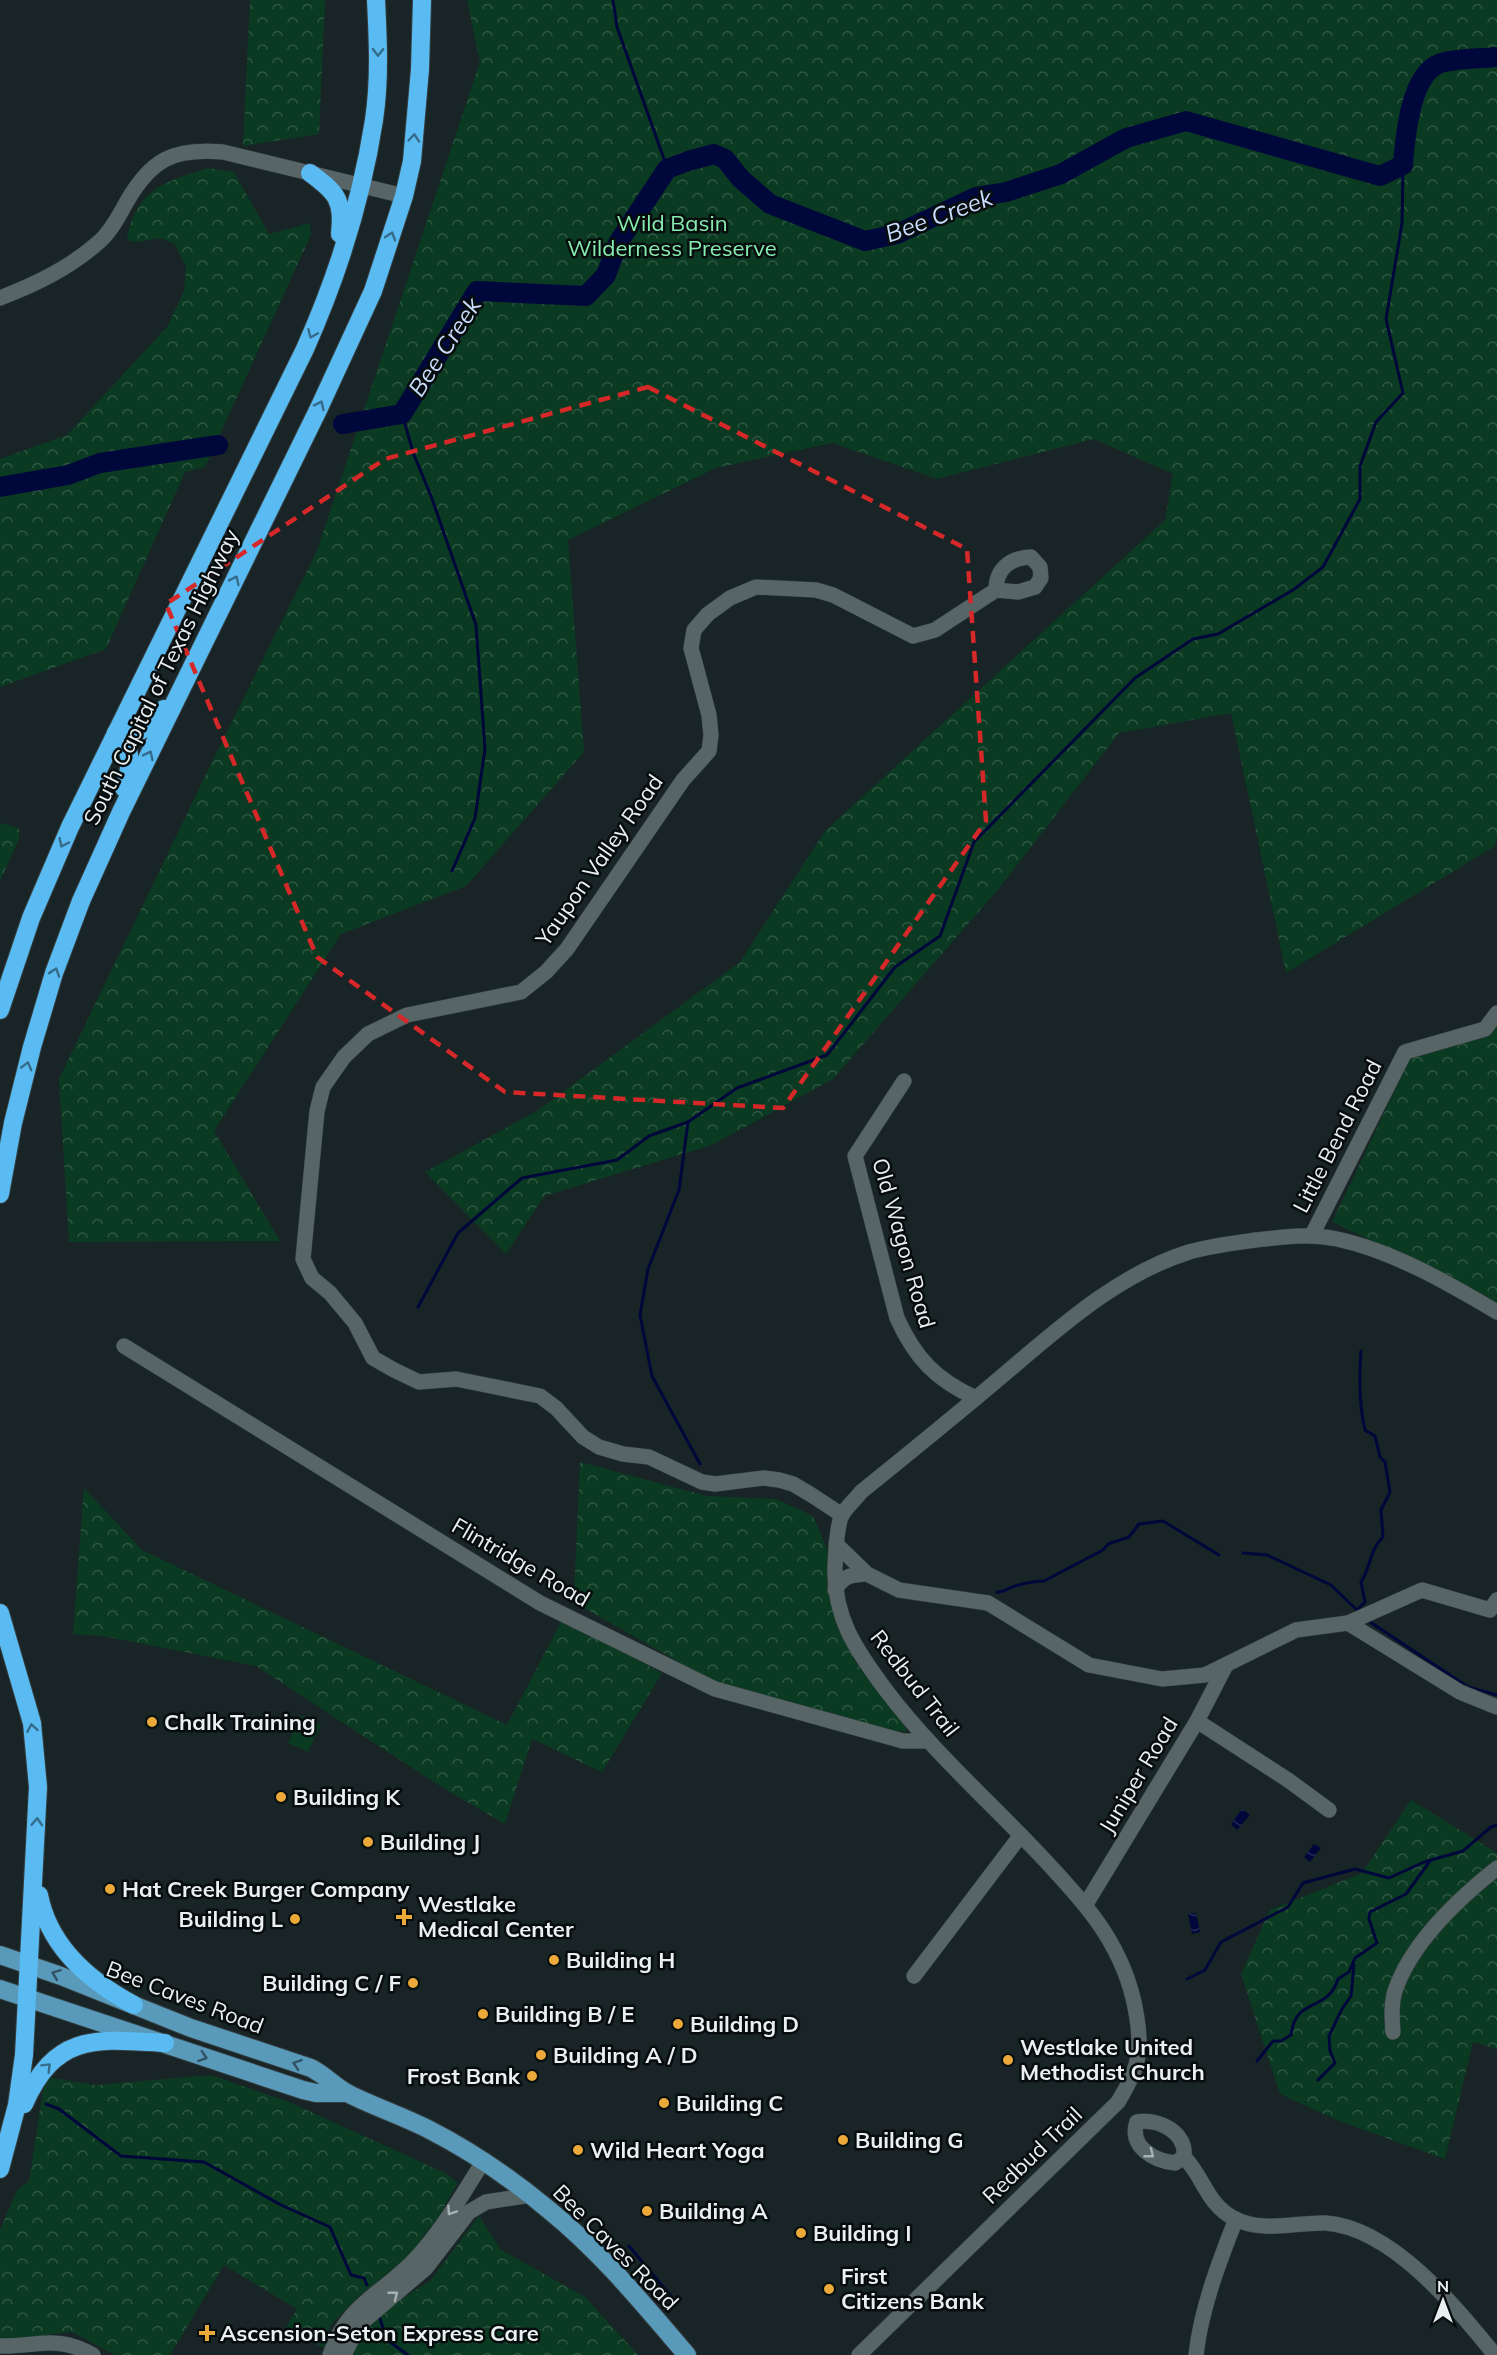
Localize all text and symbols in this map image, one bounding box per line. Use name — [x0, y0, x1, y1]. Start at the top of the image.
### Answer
one-way arrow — [372, 47, 384, 56]
one-way arrow — [407, 133, 420, 143]
water label: Bee Creek — [881, 182, 997, 248]
park label: Wild Basin Wilderness Preserve — [567, 209, 777, 262]
one-way arrow — [384, 231, 396, 242]
water label: Bee Creek — [401, 291, 488, 402]
one-way arrow — [307, 328, 319, 339]
one-way arrow — [313, 400, 325, 411]
street label: South Capital of Texas Highway — [77, 524, 245, 830]
one-way arrow — [227, 575, 239, 586]
one-way arrow — [141, 750, 153, 761]
street label: Yaupon Valley Road — [529, 769, 669, 952]
one-way arrow — [58, 836, 70, 847]
one-way arrow — [47, 967, 60, 978]
street label: Little Bend Road — [1286, 1055, 1388, 1217]
one-way arrow — [19, 1061, 32, 1071]
street label: Old Wagon Road — [866, 1155, 942, 1331]
street label: Flintridge Road — [447, 1511, 595, 1613]
street label: Redbud Trail — [865, 1624, 965, 1742]
place label: Chalk Training — [164, 1708, 316, 1736]
street label: Juniper Road — [1092, 1712, 1184, 1838]
marker: Chalk Training — [145, 1715, 159, 1729]
one-way arrow — [27, 1724, 39, 1733]
place label: Building K — [293, 1783, 401, 1811]
marker: Building K — [274, 1790, 288, 1804]
one-way arrow — [31, 1818, 44, 1827]
place label: Building J — [380, 1828, 480, 1856]
marker: Building J — [361, 1835, 375, 1849]
place label: Hat Creek Burger Company — [122, 1875, 410, 1903]
marker: Hat Creek Burger Company — [103, 1882, 117, 1896]
place label: Westlake Medical Center — [418, 1890, 574, 1943]
place label: Building L — [179, 1905, 283, 1933]
marker: Westlake Medical Center — [395, 1908, 413, 1926]
marker: Building L — [288, 1912, 302, 1926]
place label: Building H — [566, 1946, 675, 1974]
marker: Building H — [547, 1953, 561, 1967]
street label: Bee Caves Road — [102, 1954, 268, 2040]
one-way arrow — [51, 1969, 62, 1981]
place label: Building C / F — [262, 1969, 401, 1997]
marker: Building C / F — [406, 1976, 420, 1990]
place label: Building B / E — [495, 2000, 634, 2028]
marker: Building B / E — [476, 2007, 490, 2021]
place label: Building D — [690, 2010, 799, 2038]
marker: Building D — [671, 2017, 685, 2031]
place label: Westlake United Methodist Church — [1020, 2033, 1205, 2086]
place label: Building A / D — [553, 2041, 697, 2069]
marker: Building A / D — [534, 2048, 548, 2062]
one-way arrow — [197, 2049, 208, 2062]
marker: Westlake United Methodist Church — [1001, 2053, 1015, 2067]
one-way arrow — [293, 2058, 303, 2071]
place label: Frost Bank — [407, 2062, 521, 2090]
one-way arrow — [40, 2063, 51, 2074]
marker: Frost Bank — [525, 2069, 539, 2083]
place label: Building C — [676, 2089, 783, 2117]
marker: Building C — [657, 2096, 671, 2110]
street label: Redbud Trail — [976, 2100, 1088, 2210]
place label: Building G — [855, 2126, 963, 2154]
marker: Building G — [836, 2133, 850, 2147]
place label: Wild Heart Yoga — [590, 2136, 765, 2164]
marker: Wild Heart Yoga — [571, 2143, 585, 2157]
one-way arrow — [1143, 2146, 1154, 2157]
street label: Bee Caves Road — [547, 2178, 685, 2316]
place label: Building A — [659, 2197, 768, 2225]
one-way arrow — [447, 2204, 458, 2215]
marker: Building A — [640, 2204, 654, 2218]
place label: Building I — [813, 2219, 911, 2247]
marker: Building I — [794, 2226, 808, 2240]
place label: First Citizens Bank — [841, 2262, 985, 2315]
north arrow — [1413, 2271, 1473, 2331]
text: N — [1437, 2276, 1449, 2296]
marker: First Citizens Bank — [822, 2282, 836, 2296]
one-way arrow — [387, 2292, 398, 2303]
place label: Ascension-Seton Express Care — [220, 2319, 539, 2347]
marker: Ascension-Seton Express Care — [198, 2324, 216, 2342]

